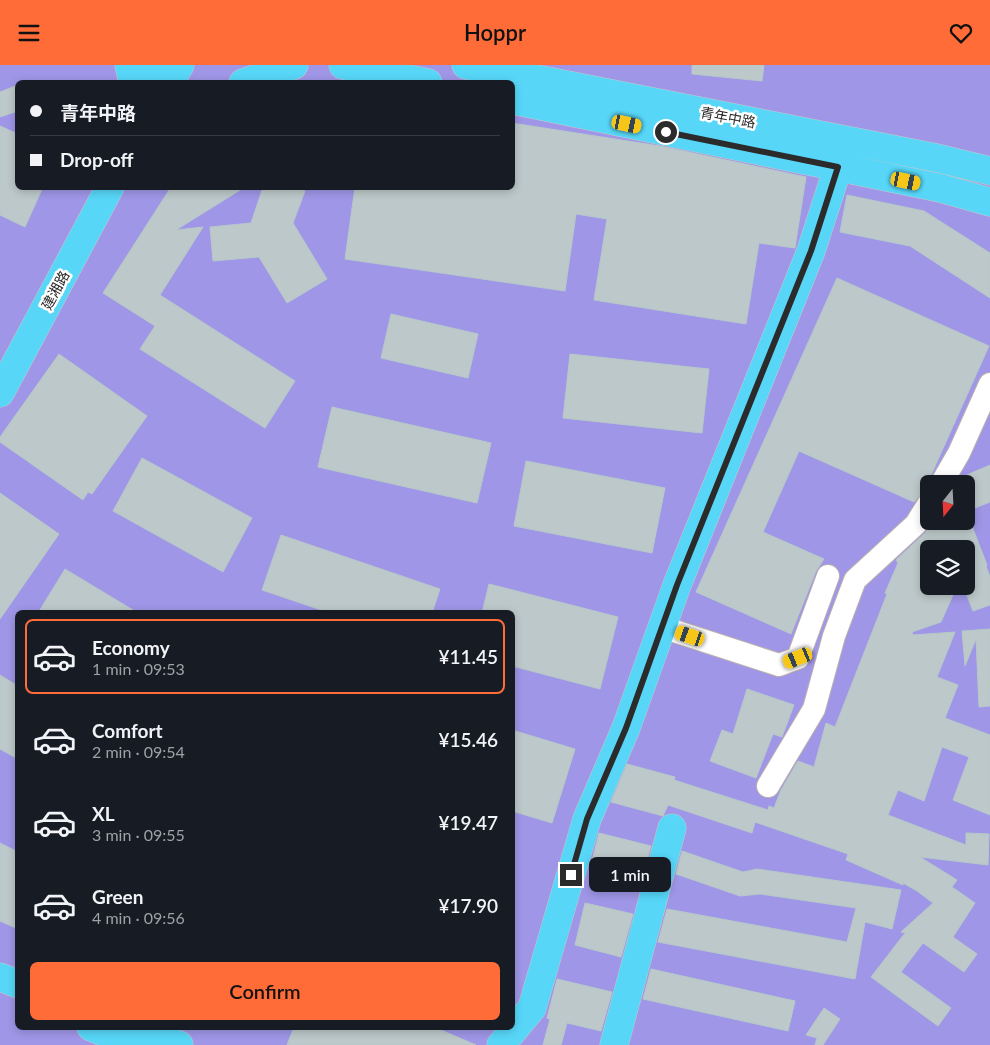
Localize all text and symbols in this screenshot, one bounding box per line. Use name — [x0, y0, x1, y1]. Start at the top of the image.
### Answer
icon: menu — [15, 19, 43, 47]
text: Hoppr — [464, 19, 526, 46]
icon: heart — [947, 19, 975, 47]
text: 青年中路 — [60, 101, 136, 124]
street label: 青年中路 — [699, 103, 757, 131]
car — [610, 114, 643, 134]
route start — [655, 121, 677, 143]
text: Drop-off — [60, 148, 134, 171]
car — [889, 171, 922, 191]
street label: 建湘路 — [38, 267, 72, 313]
north arrow — [920, 475, 975, 530]
map controls — [920, 475, 975, 595]
button: layers — [920, 540, 975, 595]
car — [673, 624, 706, 648]
icon: car — [32, 634, 77, 679]
text: Economy — [92, 636, 170, 659]
text: ¥11.45 — [438, 645, 498, 668]
car — [781, 645, 814, 671]
text: 1 min · 09:53 — [92, 659, 185, 678]
icon: car — [32, 717, 77, 762]
text: Comfort — [92, 719, 163, 742]
text: ¥15.46 — [438, 728, 498, 751]
text: 2 min · 09:54 — [92, 742, 185, 761]
icon: car — [32, 800, 77, 845]
text: XL — [92, 802, 115, 825]
text: ¥19.47 — [438, 811, 498, 834]
text: 3 min · 09:55 — [92, 825, 185, 844]
callout: 1 min — [588, 857, 671, 893]
route end — [560, 864, 582, 886]
text: 1 min — [610, 865, 650, 884]
icon: car — [32, 883, 77, 928]
text: Green — [92, 885, 143, 908]
text: ¥17.90 — [438, 894, 498, 917]
text: 4 min · 09:56 — [92, 908, 185, 927]
button: Confirm — [30, 962, 500, 1020]

